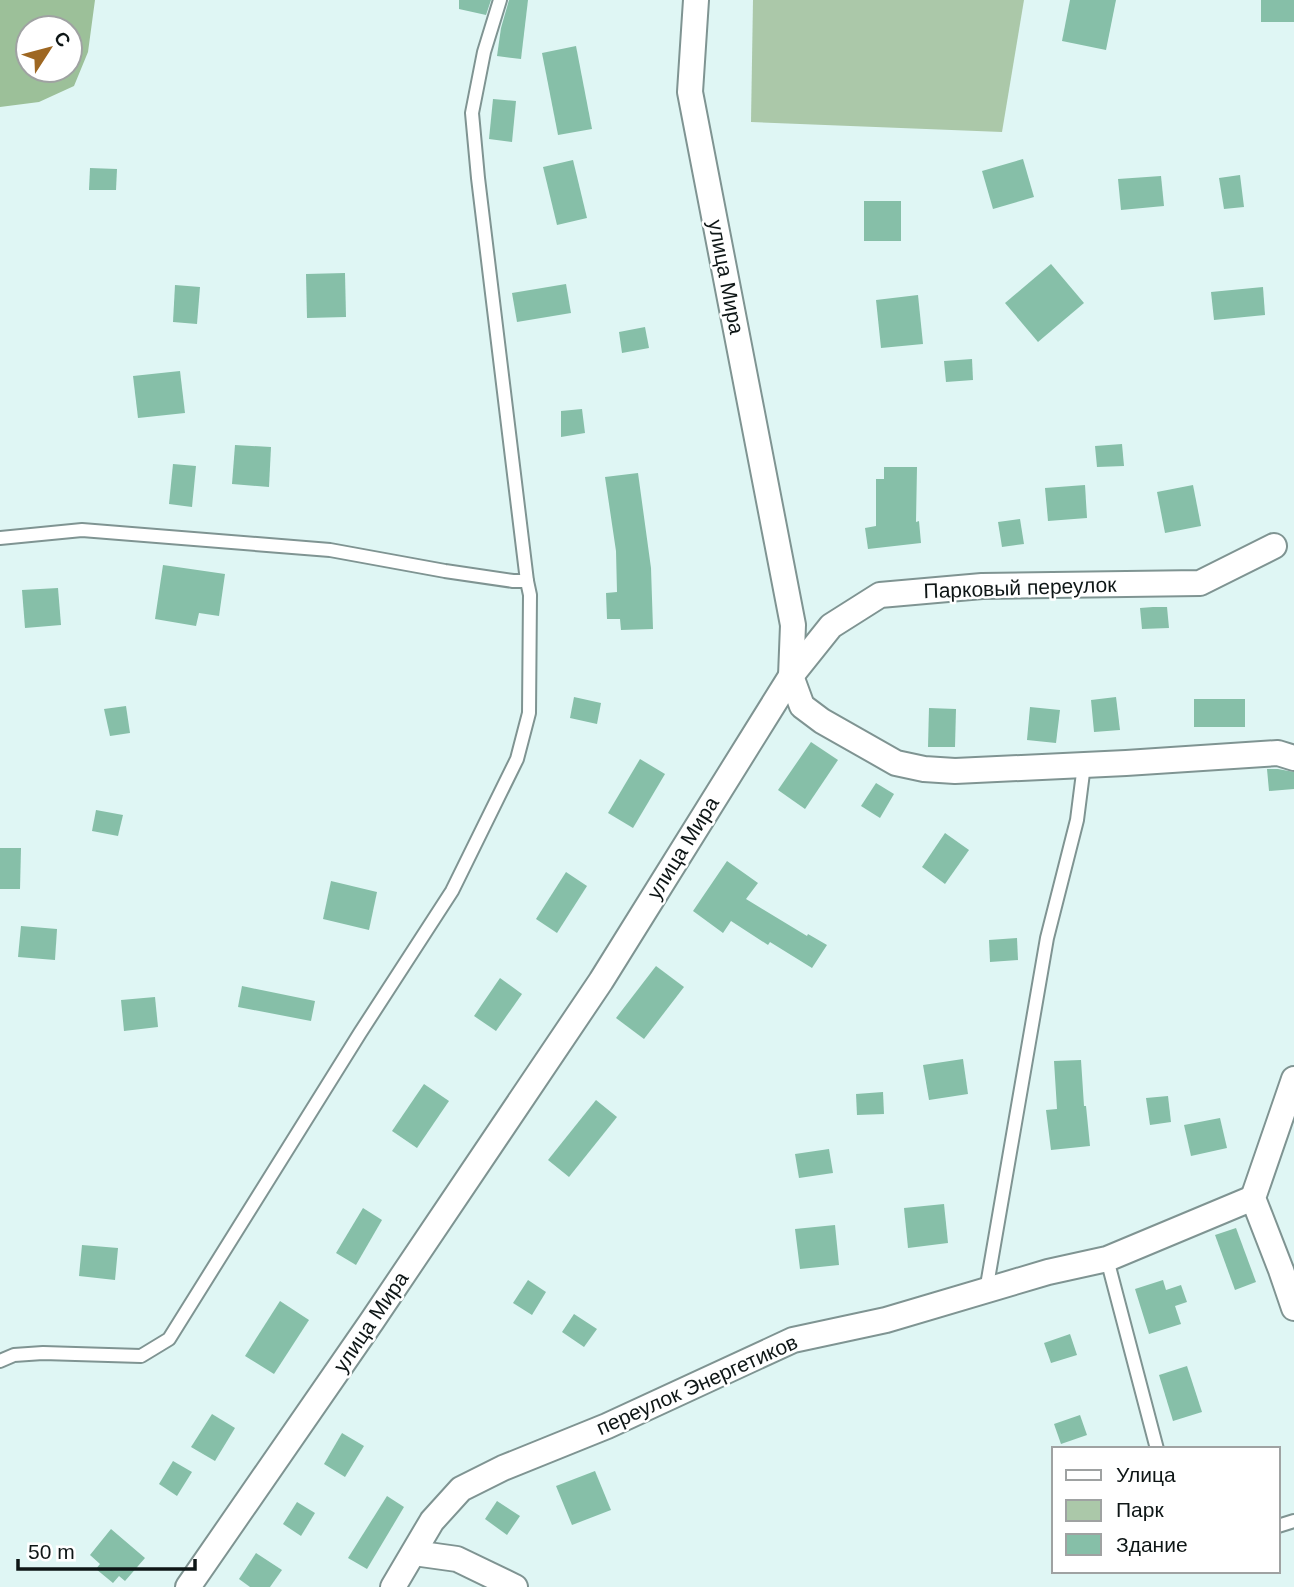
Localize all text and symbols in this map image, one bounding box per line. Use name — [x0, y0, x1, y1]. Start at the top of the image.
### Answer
north arrow — [14, 14, 84, 84]
text: С — [50, 28, 75, 51]
street label: улица Мира — [704, 218, 749, 336]
street label: Парковый переулок — [923, 573, 1118, 602]
street label: улица Мира — [642, 792, 723, 903]
street label: улица Мира — [329, 1267, 413, 1376]
street label: переулок Энергетиков — [593, 1330, 801, 1439]
legend — [1052, 1447, 1280, 1573]
text: Улица — [1116, 1463, 1176, 1486]
text: Парк — [1116, 1498, 1164, 1521]
scale bar — [18, 1528, 194, 1572]
text: Здание — [1116, 1533, 1188, 1556]
text: 50 m — [28, 1540, 75, 1563]

